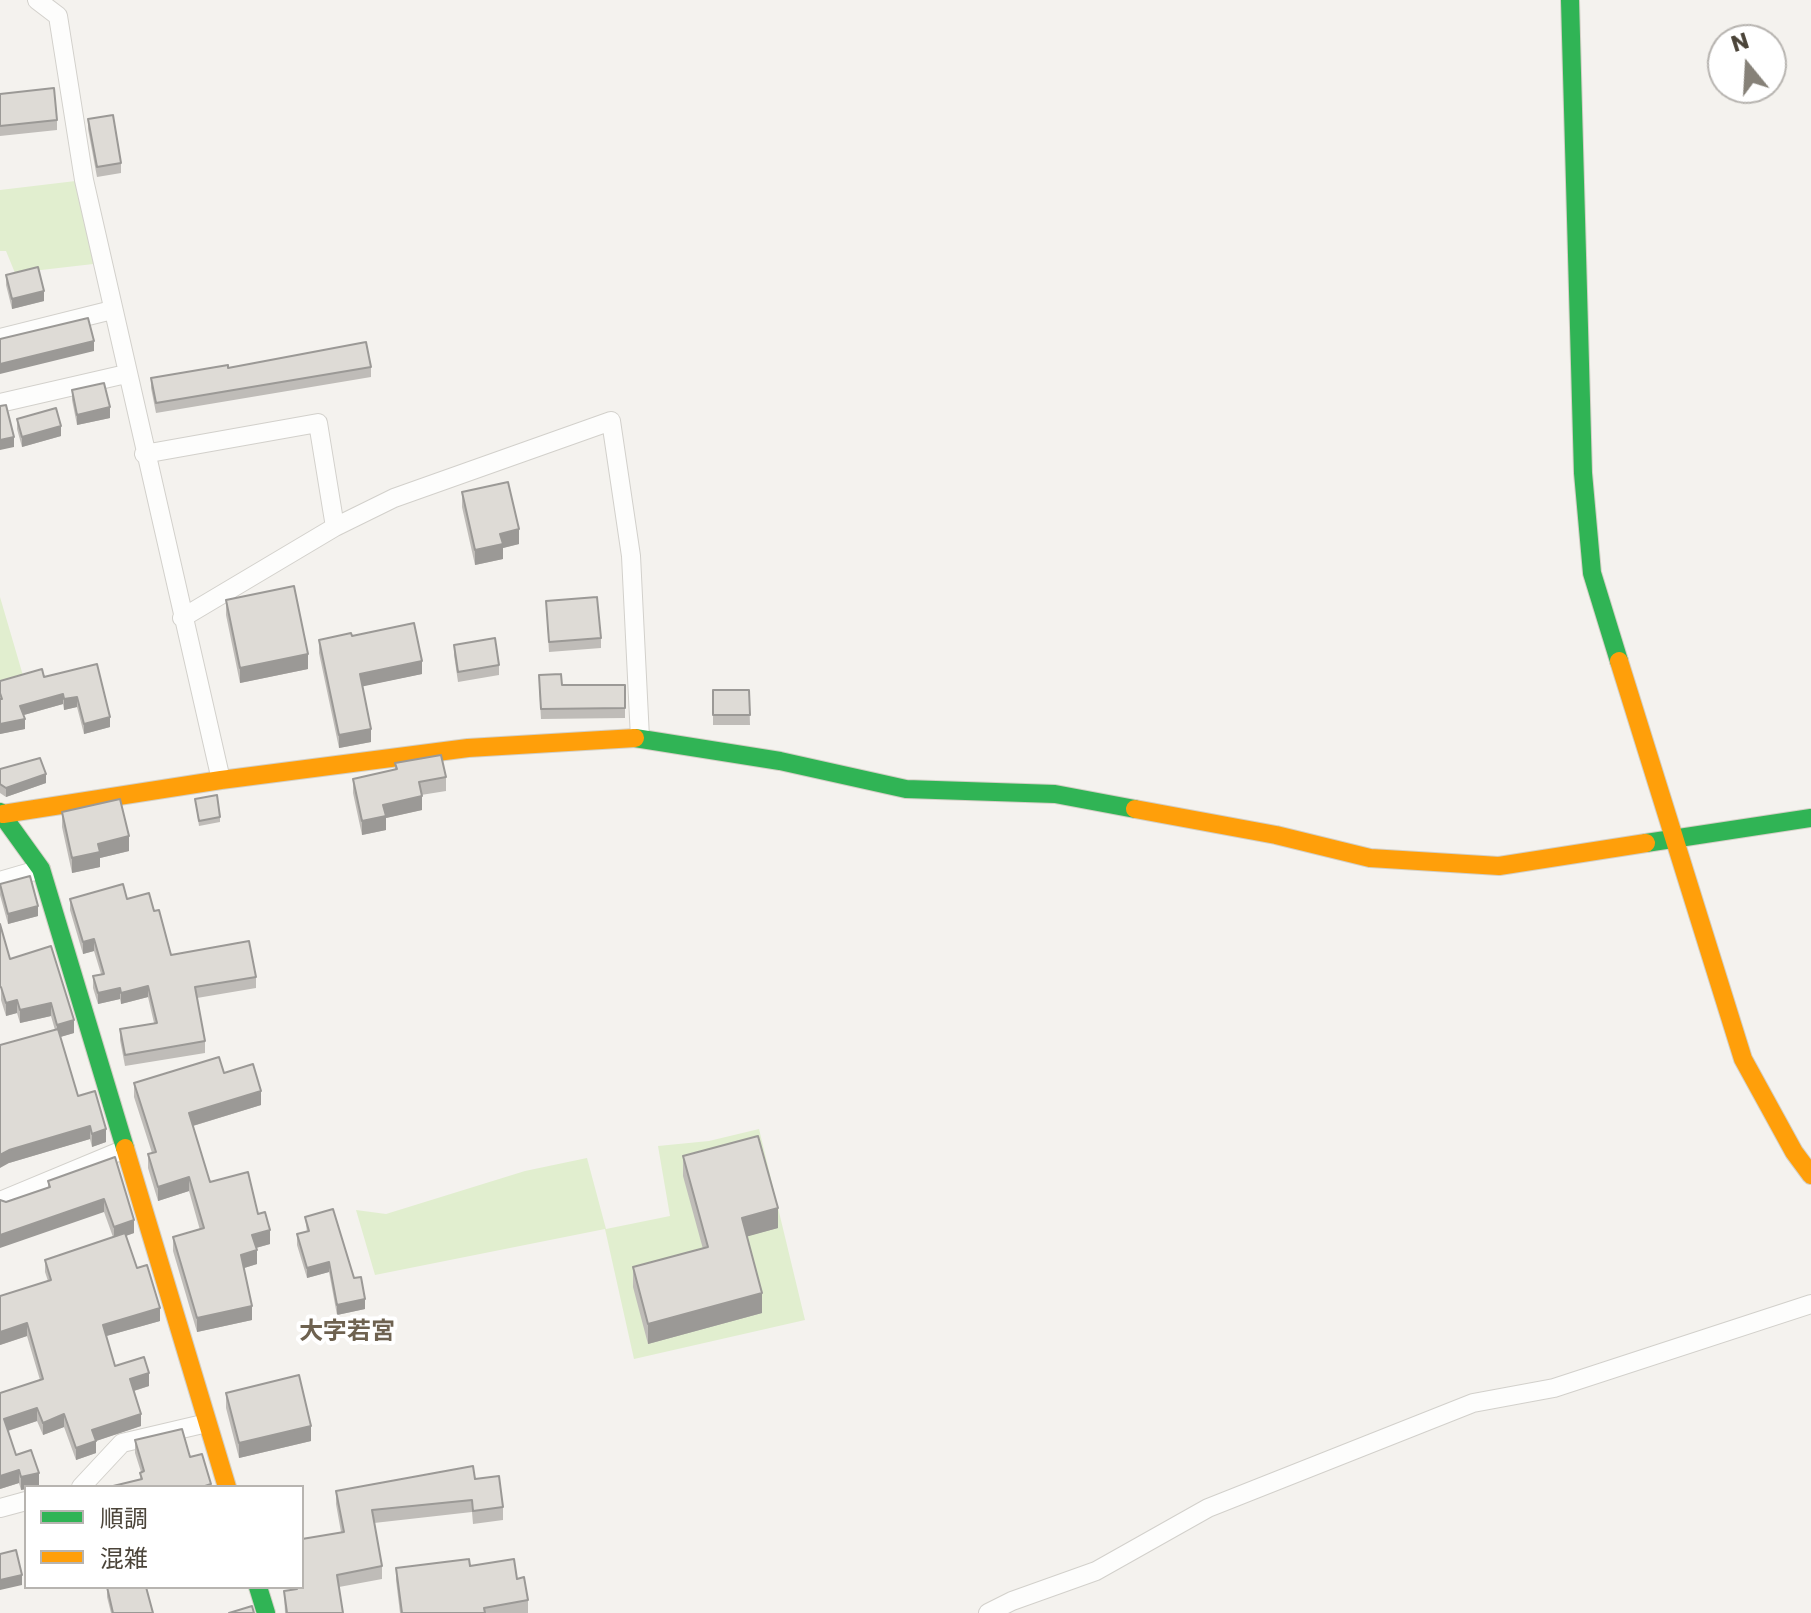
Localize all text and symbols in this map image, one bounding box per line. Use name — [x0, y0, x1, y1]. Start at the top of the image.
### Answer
north arrow — [1707, 24, 1787, 104]
text: N — [1727, 25, 1753, 60]
district label: 大字若宮 — [299, 1319, 395, 1347]
legend — [24, 1485, 304, 1589]
text: 順調 — [100, 1502, 148, 1535]
text: 混雑 — [100, 1542, 148, 1575]

